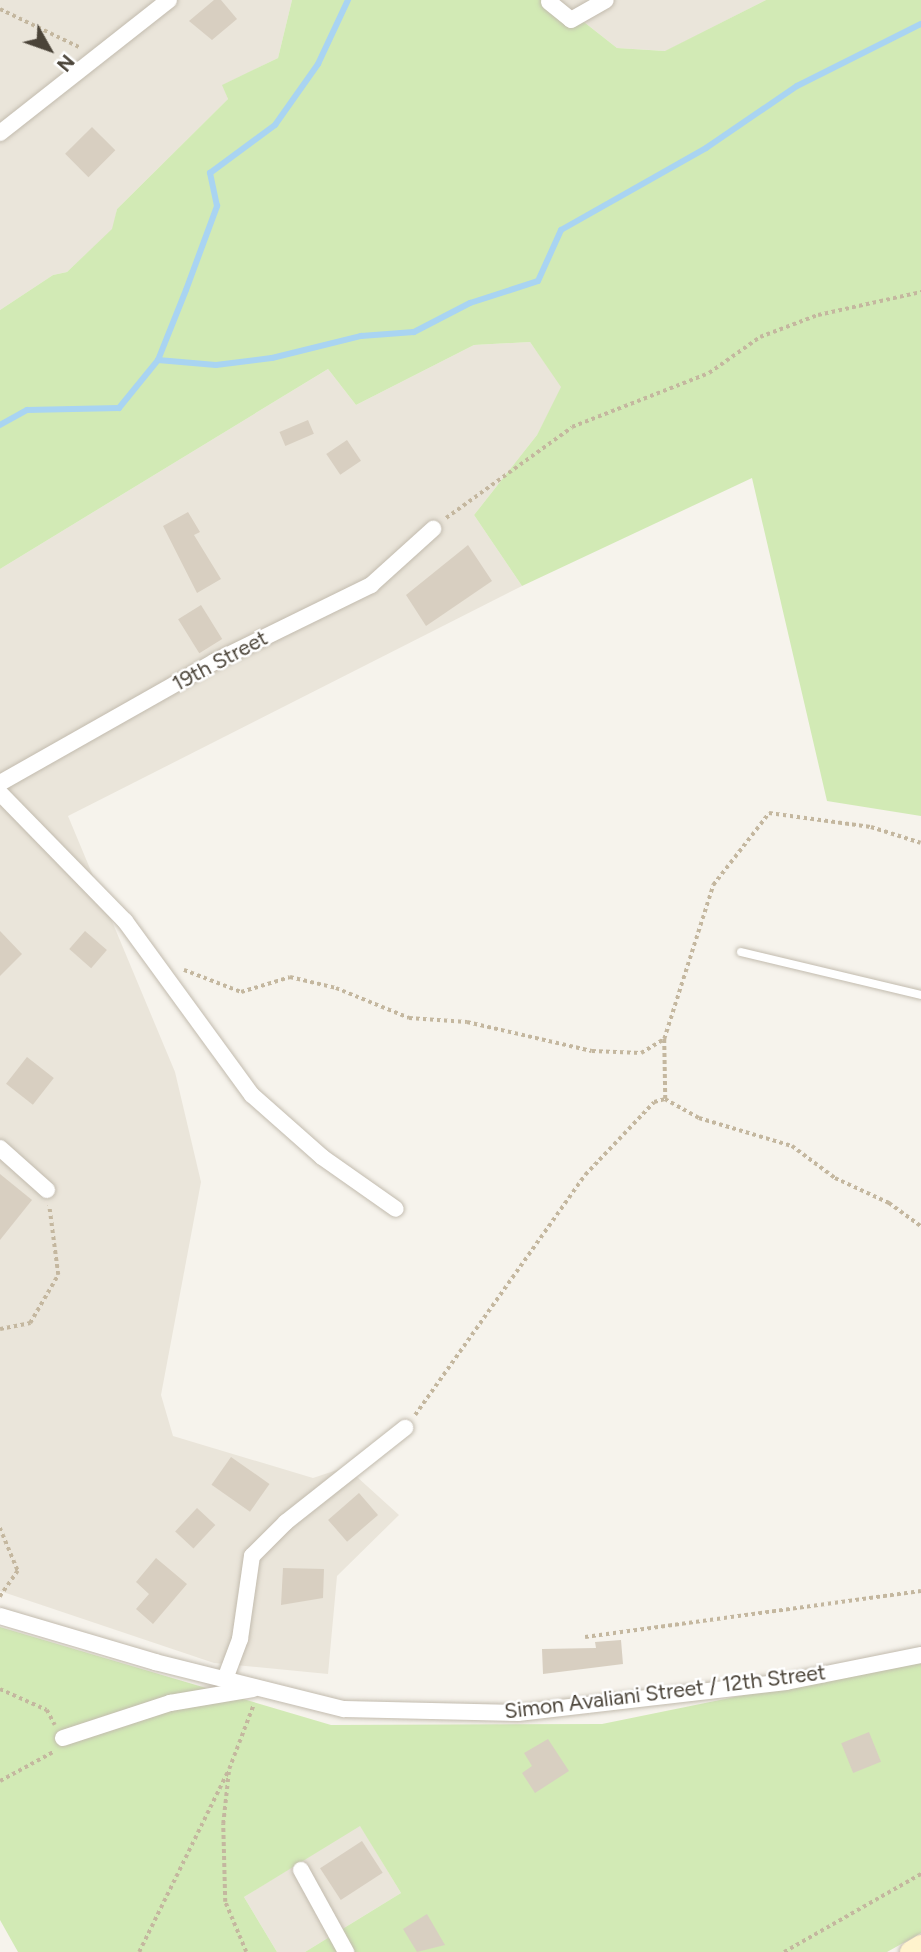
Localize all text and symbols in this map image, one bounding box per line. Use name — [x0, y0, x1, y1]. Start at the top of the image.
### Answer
north arrow — [14, 14, 84, 84]
text: N — [52, 50, 79, 76]
street label: 19th Street — [168, 625, 272, 697]
street label: Simon Avaliani Street / 12th Street — [503, 1660, 827, 1724]

